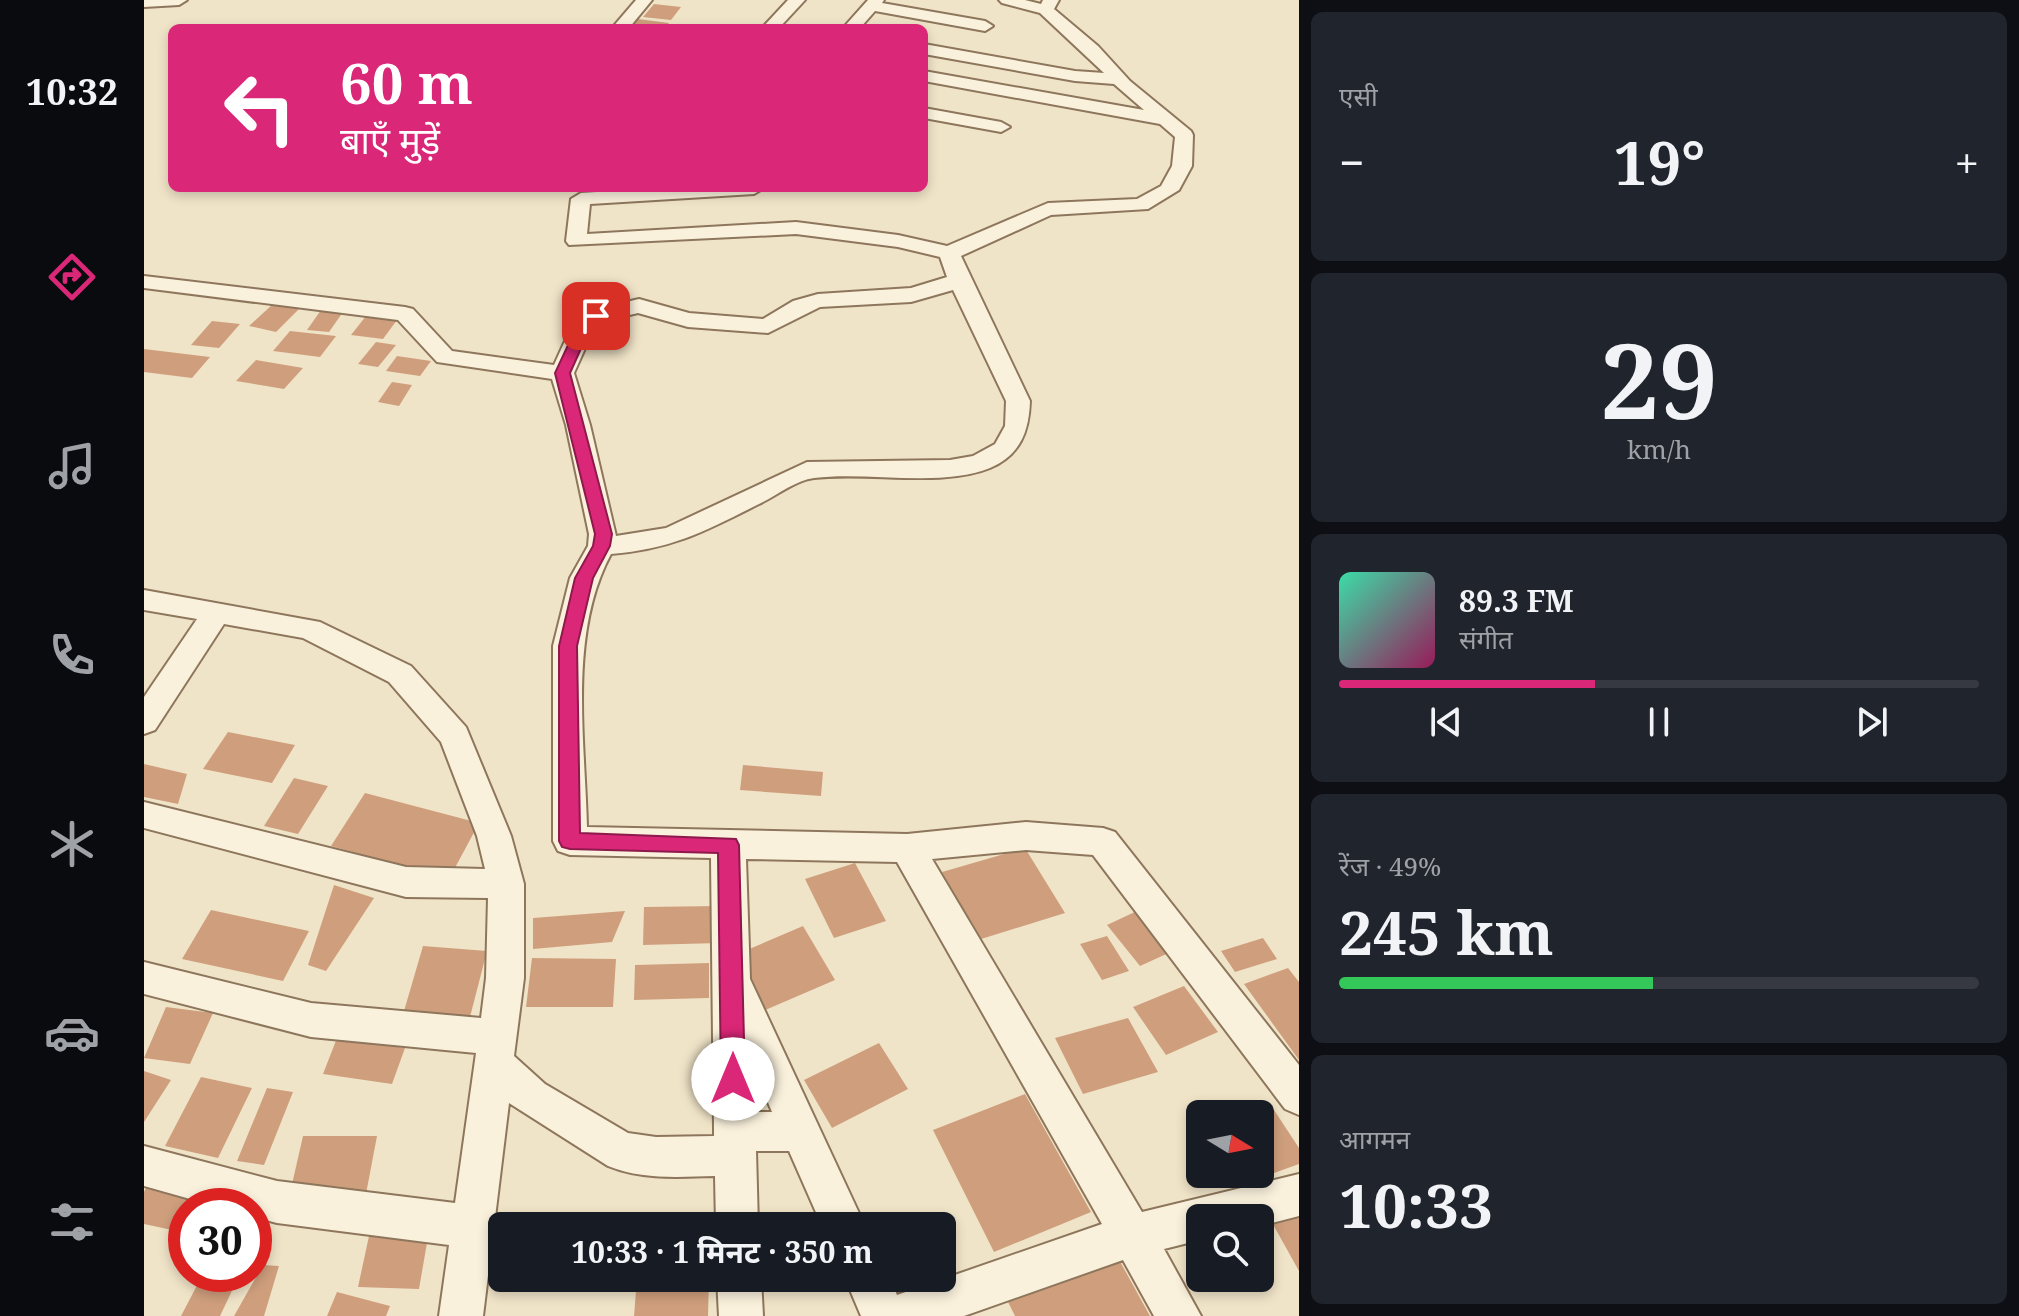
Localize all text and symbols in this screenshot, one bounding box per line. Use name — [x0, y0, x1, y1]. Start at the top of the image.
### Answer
text: 60 m — [340, 44, 473, 120]
icon: left — [208, 56, 312, 160]
text: 10:32 — [26, 67, 118, 116]
text: एसी — [1339, 78, 1378, 114]
text: बाएँ मुड़ें — [340, 116, 440, 165]
text: 19° — [1614, 121, 1705, 203]
text: − — [1339, 132, 1364, 192]
text: + — [1954, 132, 1979, 192]
icon: directions — [44, 249, 100, 305]
pin — [562, 282, 630, 350]
icon: arrive — [574, 294, 618, 338]
text: 29 — [1600, 308, 1718, 449]
text: km/h — [1627, 431, 1691, 467]
icon: music — [44, 438, 100, 494]
text: 89.3 FM — [1459, 580, 1574, 621]
text: संगीत — [1459, 621, 1513, 657]
icon: phone — [44, 627, 100, 683]
icon: previous — [1424, 700, 1468, 744]
icon: pause — [1637, 700, 1681, 744]
icon: next — [1850, 700, 1894, 744]
icon: climate — [44, 816, 100, 872]
text: रेंज · 49% — [1339, 848, 1441, 884]
text: 245 km — [1339, 891, 1554, 973]
icon: car — [44, 1005, 100, 1061]
position arrow — [691, 1037, 775, 1121]
north arrow — [1186, 1100, 1274, 1188]
map controls — [1186, 1100, 1274, 1292]
text: आगमन — [1339, 1121, 1410, 1157]
text: 10:33 — [1339, 1164, 1493, 1246]
speed limit sign: 30 — [168, 1188, 272, 1292]
icon: filters — [44, 1194, 100, 1250]
button: search — [1186, 1204, 1274, 1292]
text: 10:33 · 1 मिनट · 350 m — [571, 1231, 873, 1272]

